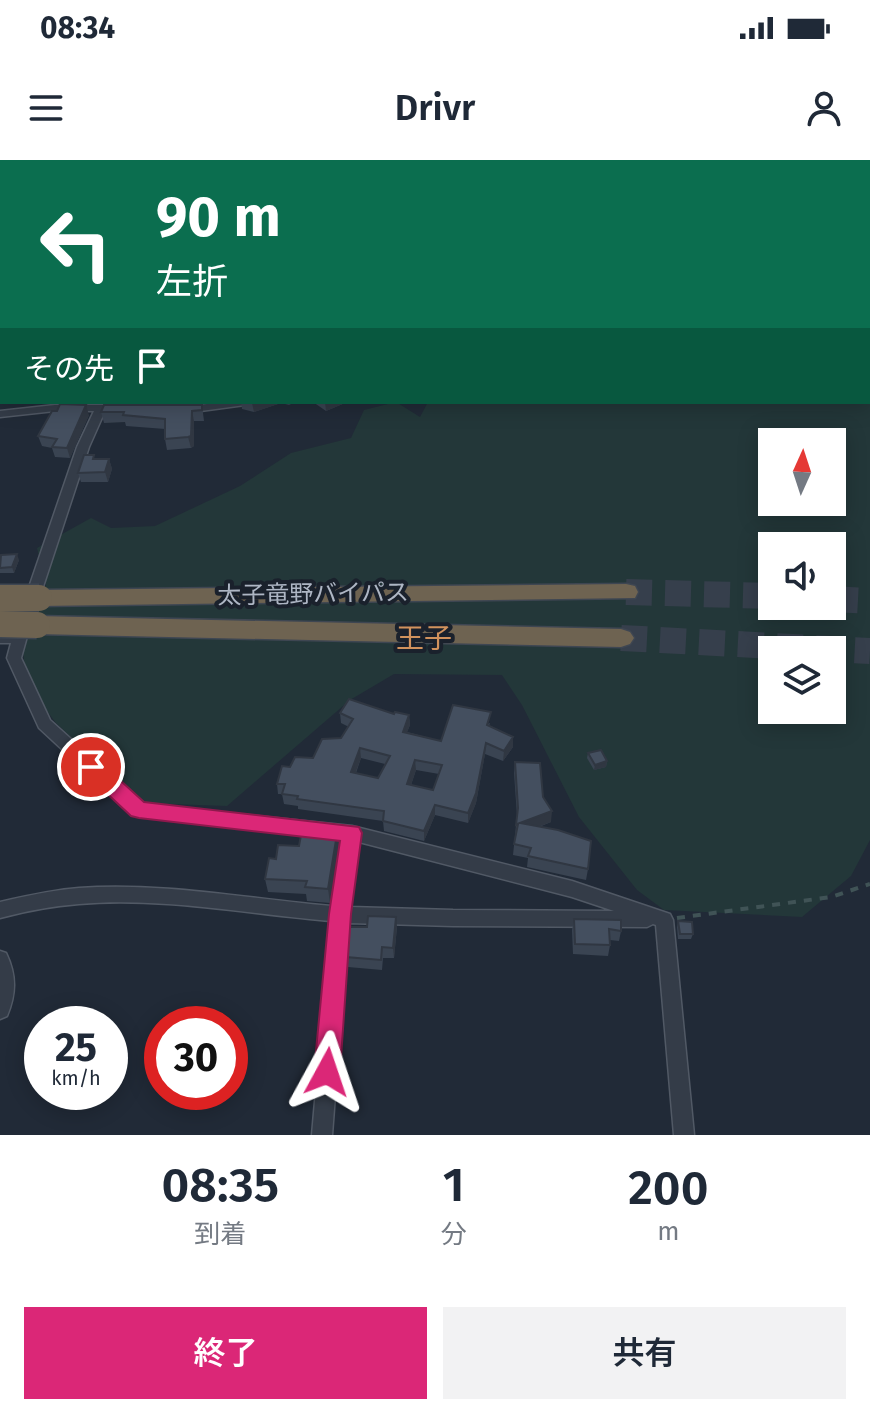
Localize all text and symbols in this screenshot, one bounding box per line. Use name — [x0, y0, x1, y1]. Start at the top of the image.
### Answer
text: 08:34 — [40, 10, 115, 46]
icon: menu — [24, 86, 68, 130]
text: Drivr — [395, 86, 475, 130]
icon: person — [802, 86, 846, 130]
text: 90 m — [156, 184, 281, 251]
icon: left — [24, 192, 128, 296]
text: 左折 — [156, 260, 228, 304]
icon: arrive — [130, 344, 174, 388]
text: その先 — [24, 351, 114, 387]
north arrow — [758, 428, 846, 516]
map controls — [758, 428, 846, 724]
button: sound — [758, 532, 846, 620]
street label: 太子竜野バイパス — [217, 578, 409, 610]
district label: 王子 — [396, 622, 452, 655]
button: layers — [758, 636, 846, 724]
pin — [57, 733, 125, 801]
icon: arrive — [69, 745, 113, 789]
speed limit sign: 30 — [144, 1006, 248, 1110]
text: 25 — [55, 1024, 97, 1072]
position arrow — [285, 1030, 369, 1114]
text: km/h — [51, 1066, 101, 1090]
text: 08:35 — [162, 1156, 279, 1214]
text: 1 — [443, 1156, 465, 1214]
text: 200 — [628, 1159, 708, 1217]
text: m — [657, 1216, 680, 1247]
text: 到着 — [194, 1219, 246, 1250]
text: 分 — [441, 1219, 467, 1250]
button: 終了 — [24, 1307, 427, 1399]
button: 共有 — [443, 1307, 846, 1399]

